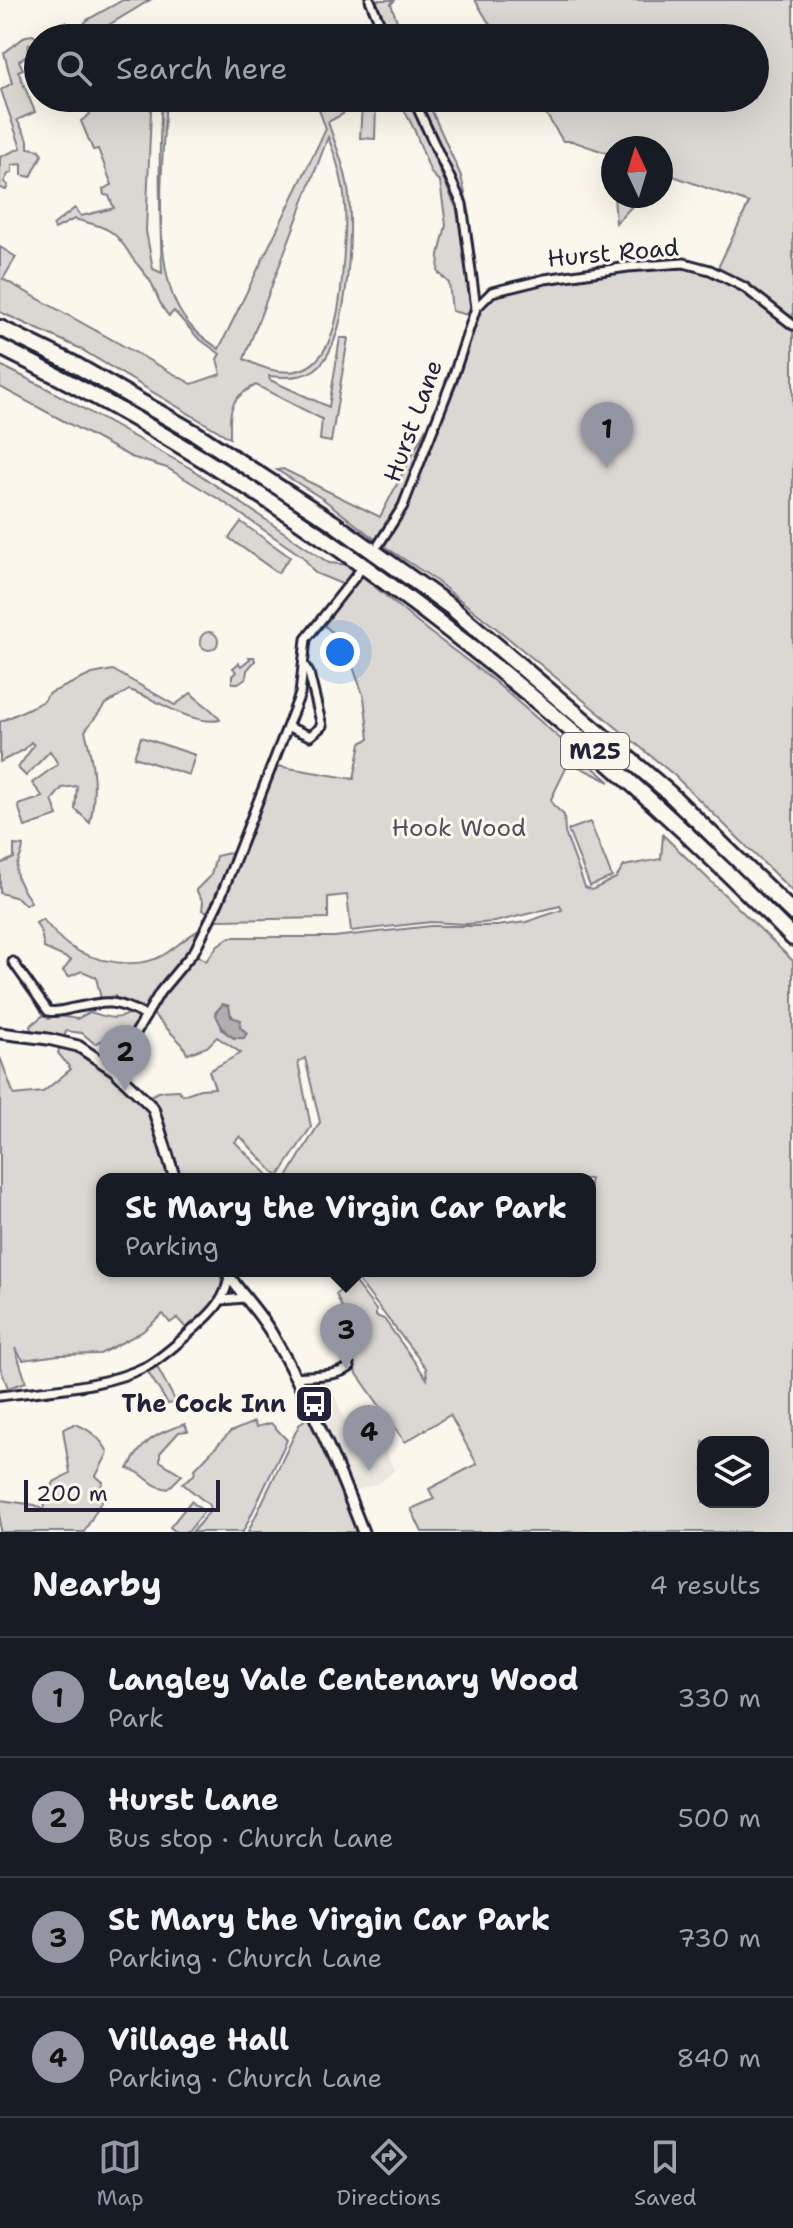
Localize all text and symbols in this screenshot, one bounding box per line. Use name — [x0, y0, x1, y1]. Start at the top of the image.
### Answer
search box — [24, 24, 769, 112]
icon: search — [52, 46, 96, 90]
text: Search here — [116, 48, 287, 89]
north arrow — [601, 136, 673, 208]
street label: Hurst Road — [546, 231, 680, 275]
street label: Hurst Lane — [376, 356, 450, 486]
pin: 1 — [581, 402, 633, 468]
your location — [320, 632, 360, 672]
road number: M25 — [561, 733, 629, 769]
park label: Hook Wood — [392, 812, 526, 844]
pin: 2 — [99, 1025, 151, 1091]
popup — [96, 1173, 596, 1277]
text: St Mary the Virgin Car Park — [125, 1187, 567, 1228]
text: Parking — [125, 1228, 219, 1263]
pin: 3 — [320, 1303, 372, 1369]
bus stop icon: The Cock Inn — [293, 1383, 335, 1425]
place label: The Cock Inn — [122, 1388, 286, 1420]
pin: 4 — [343, 1405, 395, 1471]
map controls — [697, 1436, 769, 1508]
button: layers — [697, 1436, 769, 1508]
scale bar — [24, 1476, 220, 1512]
text: 200 m — [36, 1479, 108, 1508]
text: Nearby — [32, 1561, 162, 1607]
text: 4 results — [649, 1567, 761, 1602]
text: Langley Vale Centenary Wood — [108, 1659, 579, 1700]
text: 1 — [52, 1680, 64, 1715]
text: 330 m — [677, 1680, 761, 1715]
text: Park — [108, 1700, 164, 1735]
text: Hurst Lane — [108, 1779, 279, 1820]
text: 2 — [49, 1800, 67, 1835]
text: 500 m — [678, 1800, 761, 1835]
text: Bus stop · Church Lane — [108, 1820, 393, 1855]
text: St Mary the Virgin Car Park — [108, 1899, 550, 1940]
text: 3 — [49, 1920, 67, 1955]
text: 730 m — [677, 1920, 761, 1955]
text: Parking · Church Lane — [108, 1940, 382, 1975]
text: Village Hall — [108, 2019, 289, 2060]
text: 4 — [49, 2040, 67, 2075]
text: 840 m — [676, 2040, 761, 2075]
text: Parking · Church Lane — [108, 2060, 382, 2095]
tab: Map — [96, 2135, 144, 2212]
tab: Directions — [336, 2135, 441, 2212]
tab: Saved — [634, 2135, 697, 2212]

